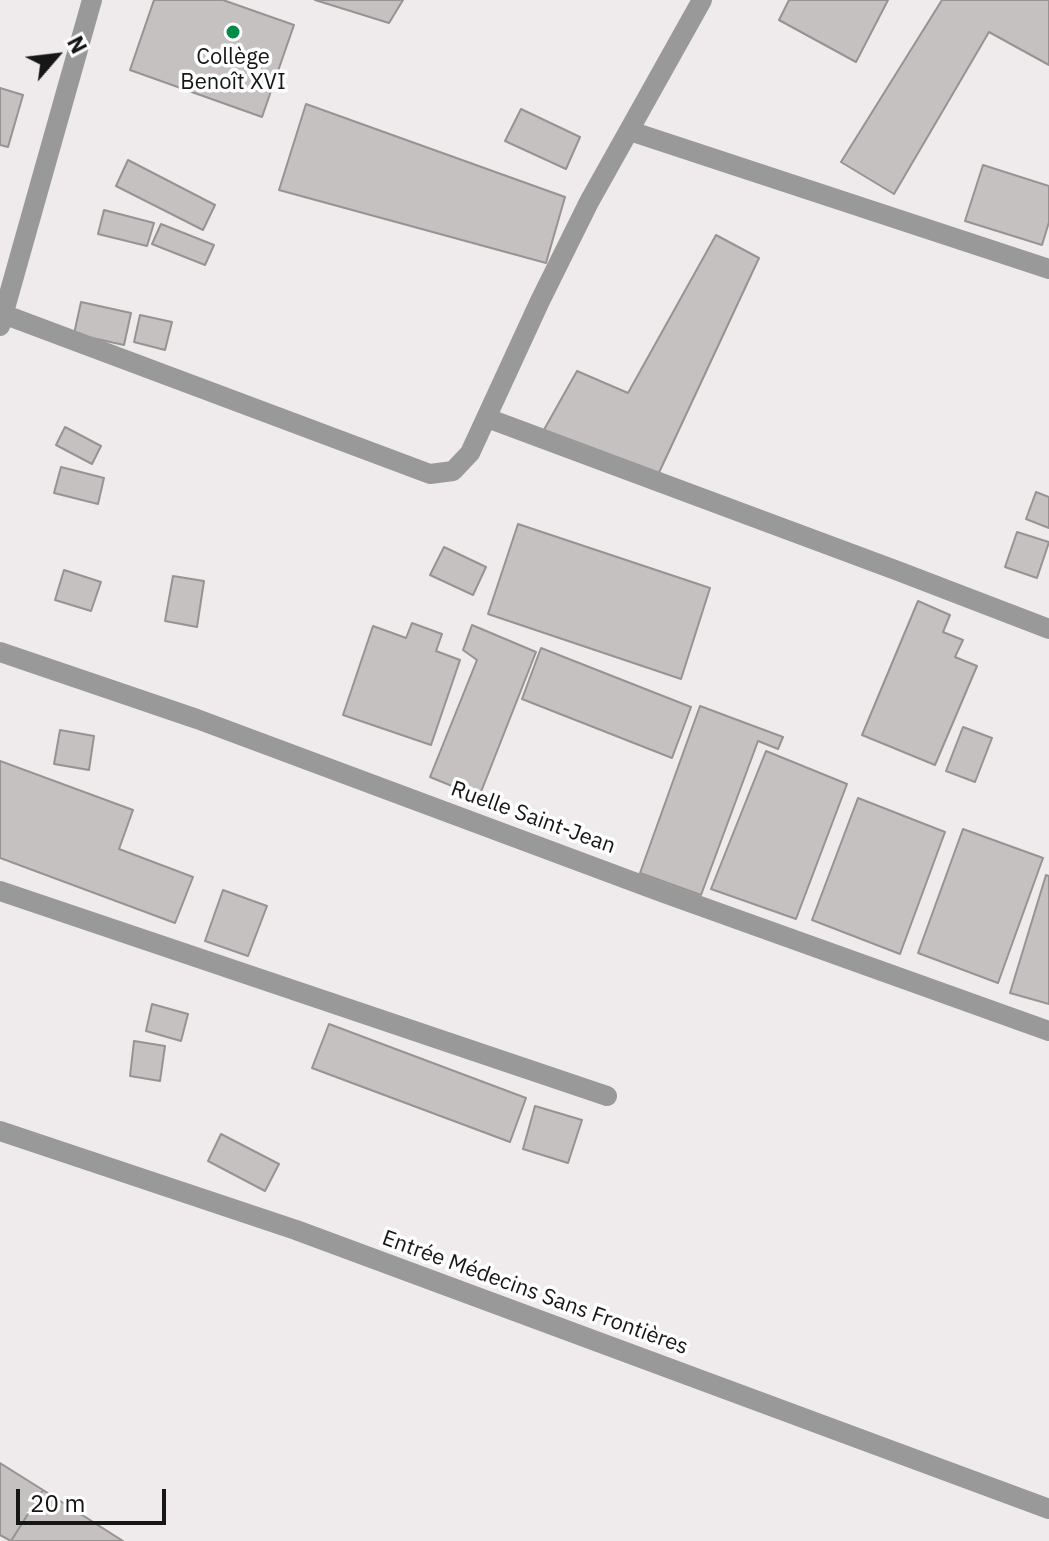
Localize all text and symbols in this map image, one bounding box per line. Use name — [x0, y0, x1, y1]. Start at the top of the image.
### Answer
north arrow — [16, 16, 96, 96]
marker: Collège Benoît XVI — [224, 23, 242, 41]
text: N — [61, 31, 94, 58]
place label: Collège Benoît XVI — [180, 45, 286, 96]
street label: Ruelle Saint-Jean — [447, 776, 619, 860]
street label: Entrée Médecins Sans Frontières — [378, 1225, 692, 1361]
scale bar — [20, 1473, 170, 1523]
text: 20 m — [30, 1487, 85, 1519]

